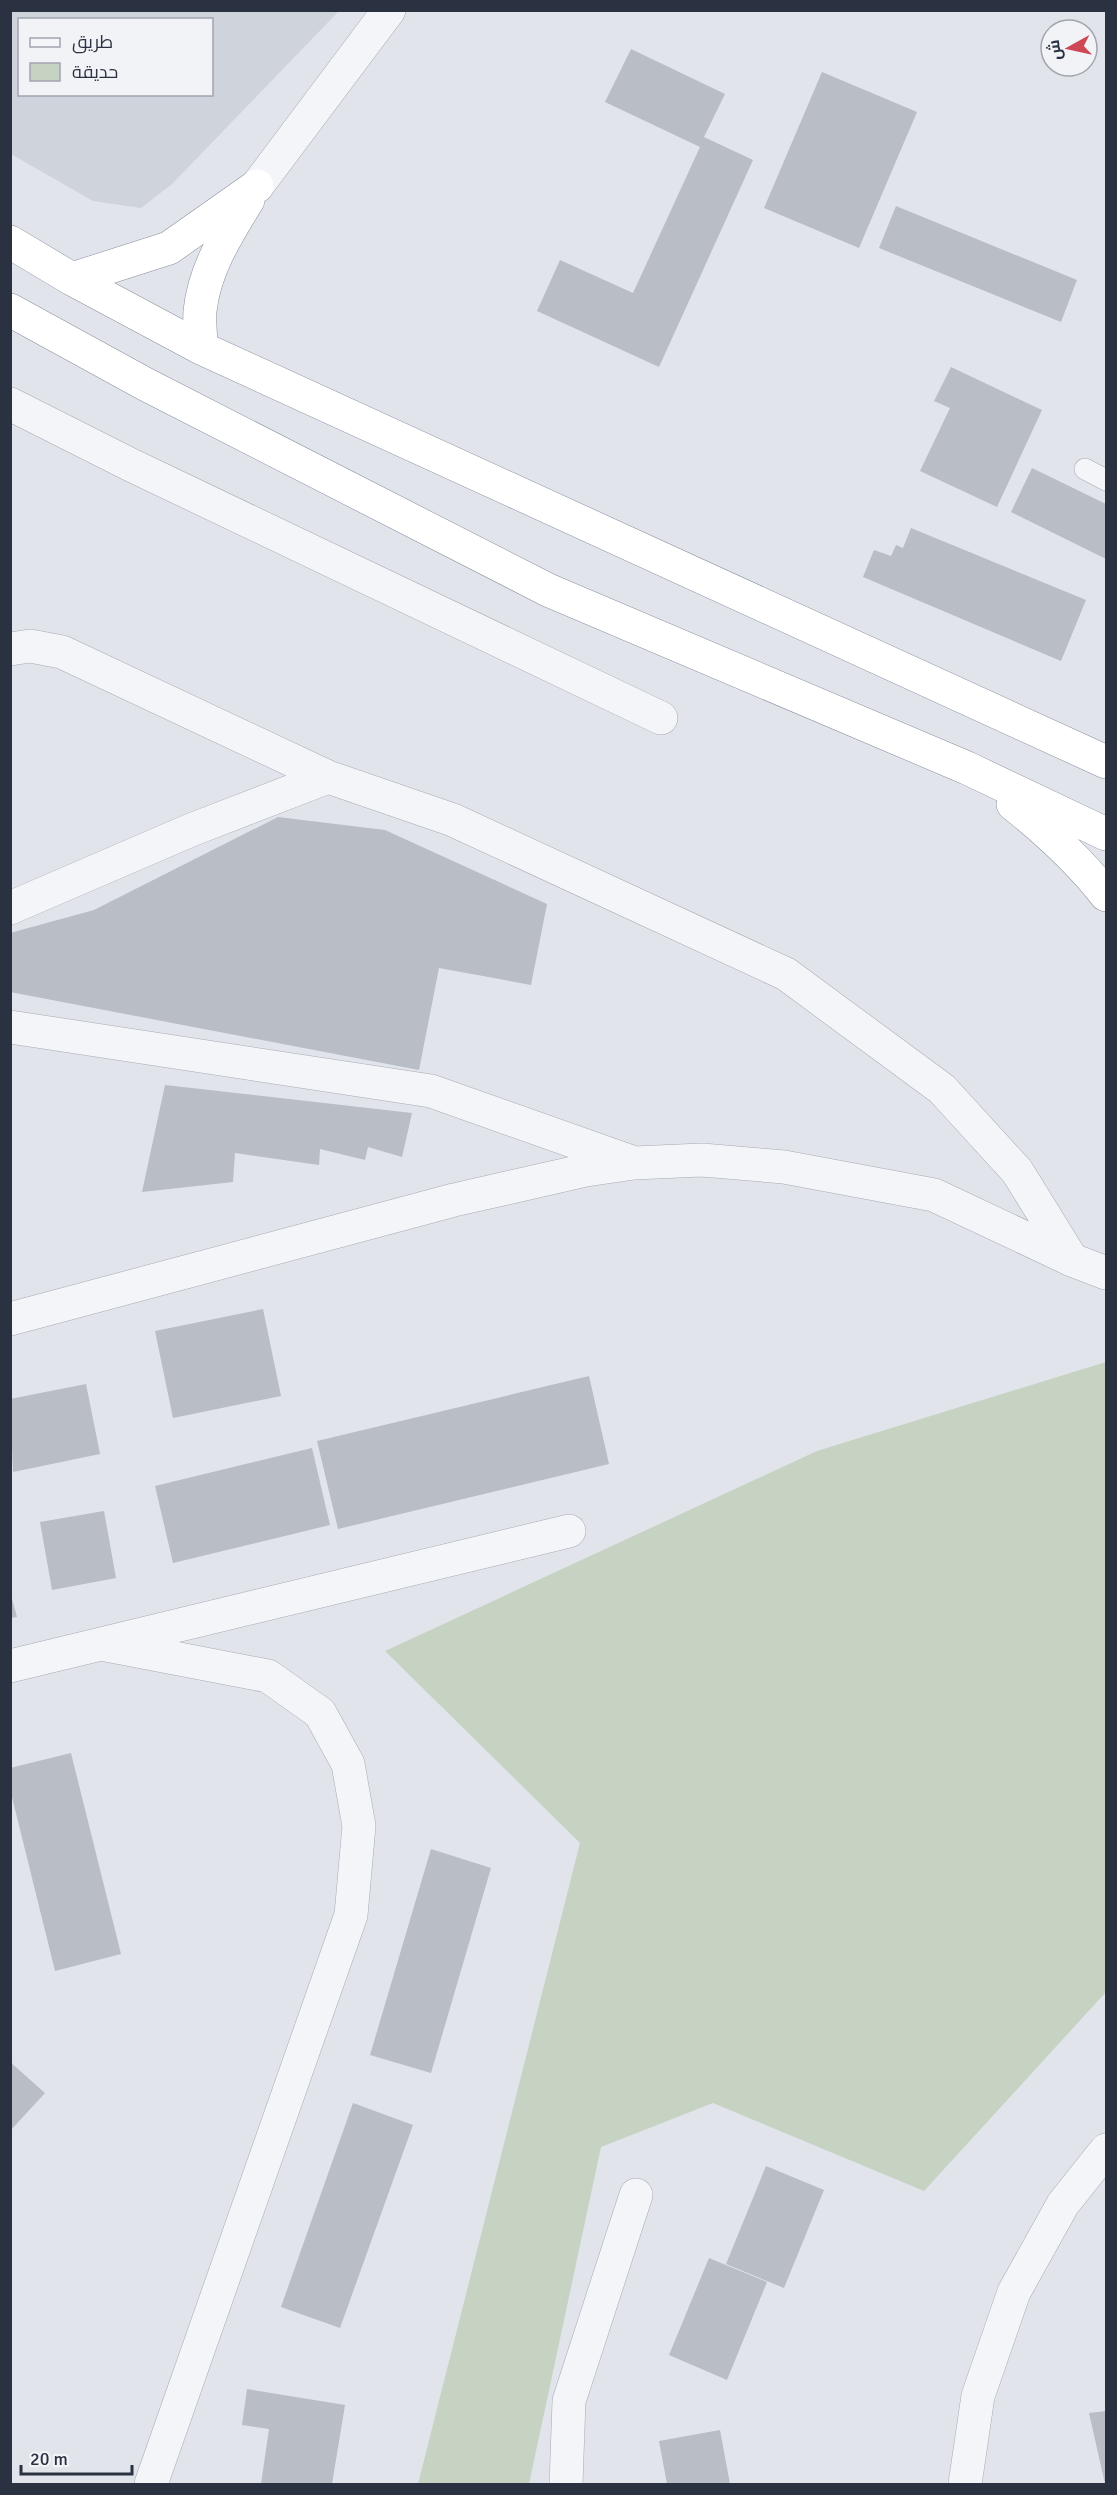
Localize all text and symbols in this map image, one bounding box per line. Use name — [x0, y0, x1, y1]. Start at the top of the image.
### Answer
legend — [18, 18, 213, 96]
north arrow — [1039, 18, 1099, 78]
text: طريق — [72, 31, 113, 54]
text: ش — [1044, 38, 1066, 62]
text: حديقة — [72, 61, 118, 83]
scale bar — [21, 2438, 132, 2476]
text: 20 m — [30, 2448, 68, 2470]

